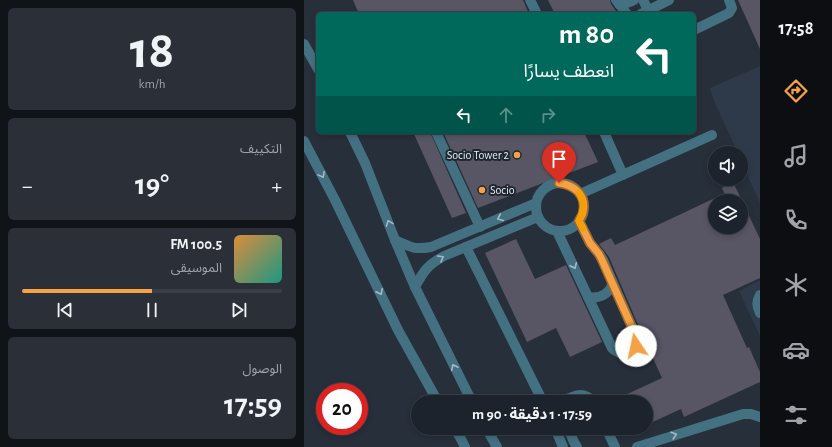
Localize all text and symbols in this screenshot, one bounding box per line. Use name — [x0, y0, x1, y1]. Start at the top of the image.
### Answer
text: 17:58 — [778, 20, 814, 38]
text: 80 m — [559, 21, 614, 49]
text: 18 — [130, 25, 174, 77]
icon: left — [628, 28, 680, 80]
text: انعطف يسارًا — [524, 63, 614, 81]
icon: directions — [782, 77, 810, 105]
text: km/h — [139, 78, 165, 91]
icon: left — [453, 104, 475, 126]
icon: ahead — [495, 104, 517, 126]
icon: right — [537, 104, 559, 126]
pin — [542, 142, 576, 183]
icon: music — [782, 142, 810, 170]
text: التكييف — [240, 143, 282, 156]
map controls — [708, 146, 748, 234]
button: sound — [708, 146, 748, 186]
icon: arrive — [548, 148, 570, 170]
place label: Socio Tower 2 — [447, 149, 510, 161]
marker: Socio Tower 2 — [512, 150, 522, 160]
text: 19° — [135, 170, 169, 200]
one-way arrow — [317, 171, 325, 179]
text: − — [22, 175, 33, 197]
text: + — [271, 175, 282, 197]
place label: Socio — [490, 184, 515, 196]
marker: Socio — [477, 185, 487, 195]
button: layers — [708, 194, 748, 234]
icon: phone — [782, 206, 810, 234]
one-way arrow — [497, 213, 504, 221]
one-way arrow — [385, 220, 393, 227]
text: 100.5 FM — [170, 237, 222, 252]
one-way arrow — [437, 256, 444, 263]
text: الموسيقى — [171, 262, 222, 275]
one-way arrow — [569, 263, 577, 270]
icon: climate — [782, 271, 810, 299]
one-way arrow — [375, 288, 383, 295]
icon: previous — [54, 299, 76, 321]
icon: pause — [141, 299, 163, 321]
icon: next — [228, 299, 250, 321]
position arrow — [615, 325, 657, 367]
icon: car — [782, 336, 810, 364]
text: الوصول — [242, 363, 282, 376]
one-way arrow — [451, 364, 459, 371]
speed limit sign: 20 — [316, 383, 368, 435]
text: 17:59 — [224, 390, 282, 420]
icon: filters — [782, 401, 810, 429]
text: 17:59 · 1 دقيقة · 90 m — [472, 407, 592, 422]
one-way arrow — [670, 432, 677, 440]

